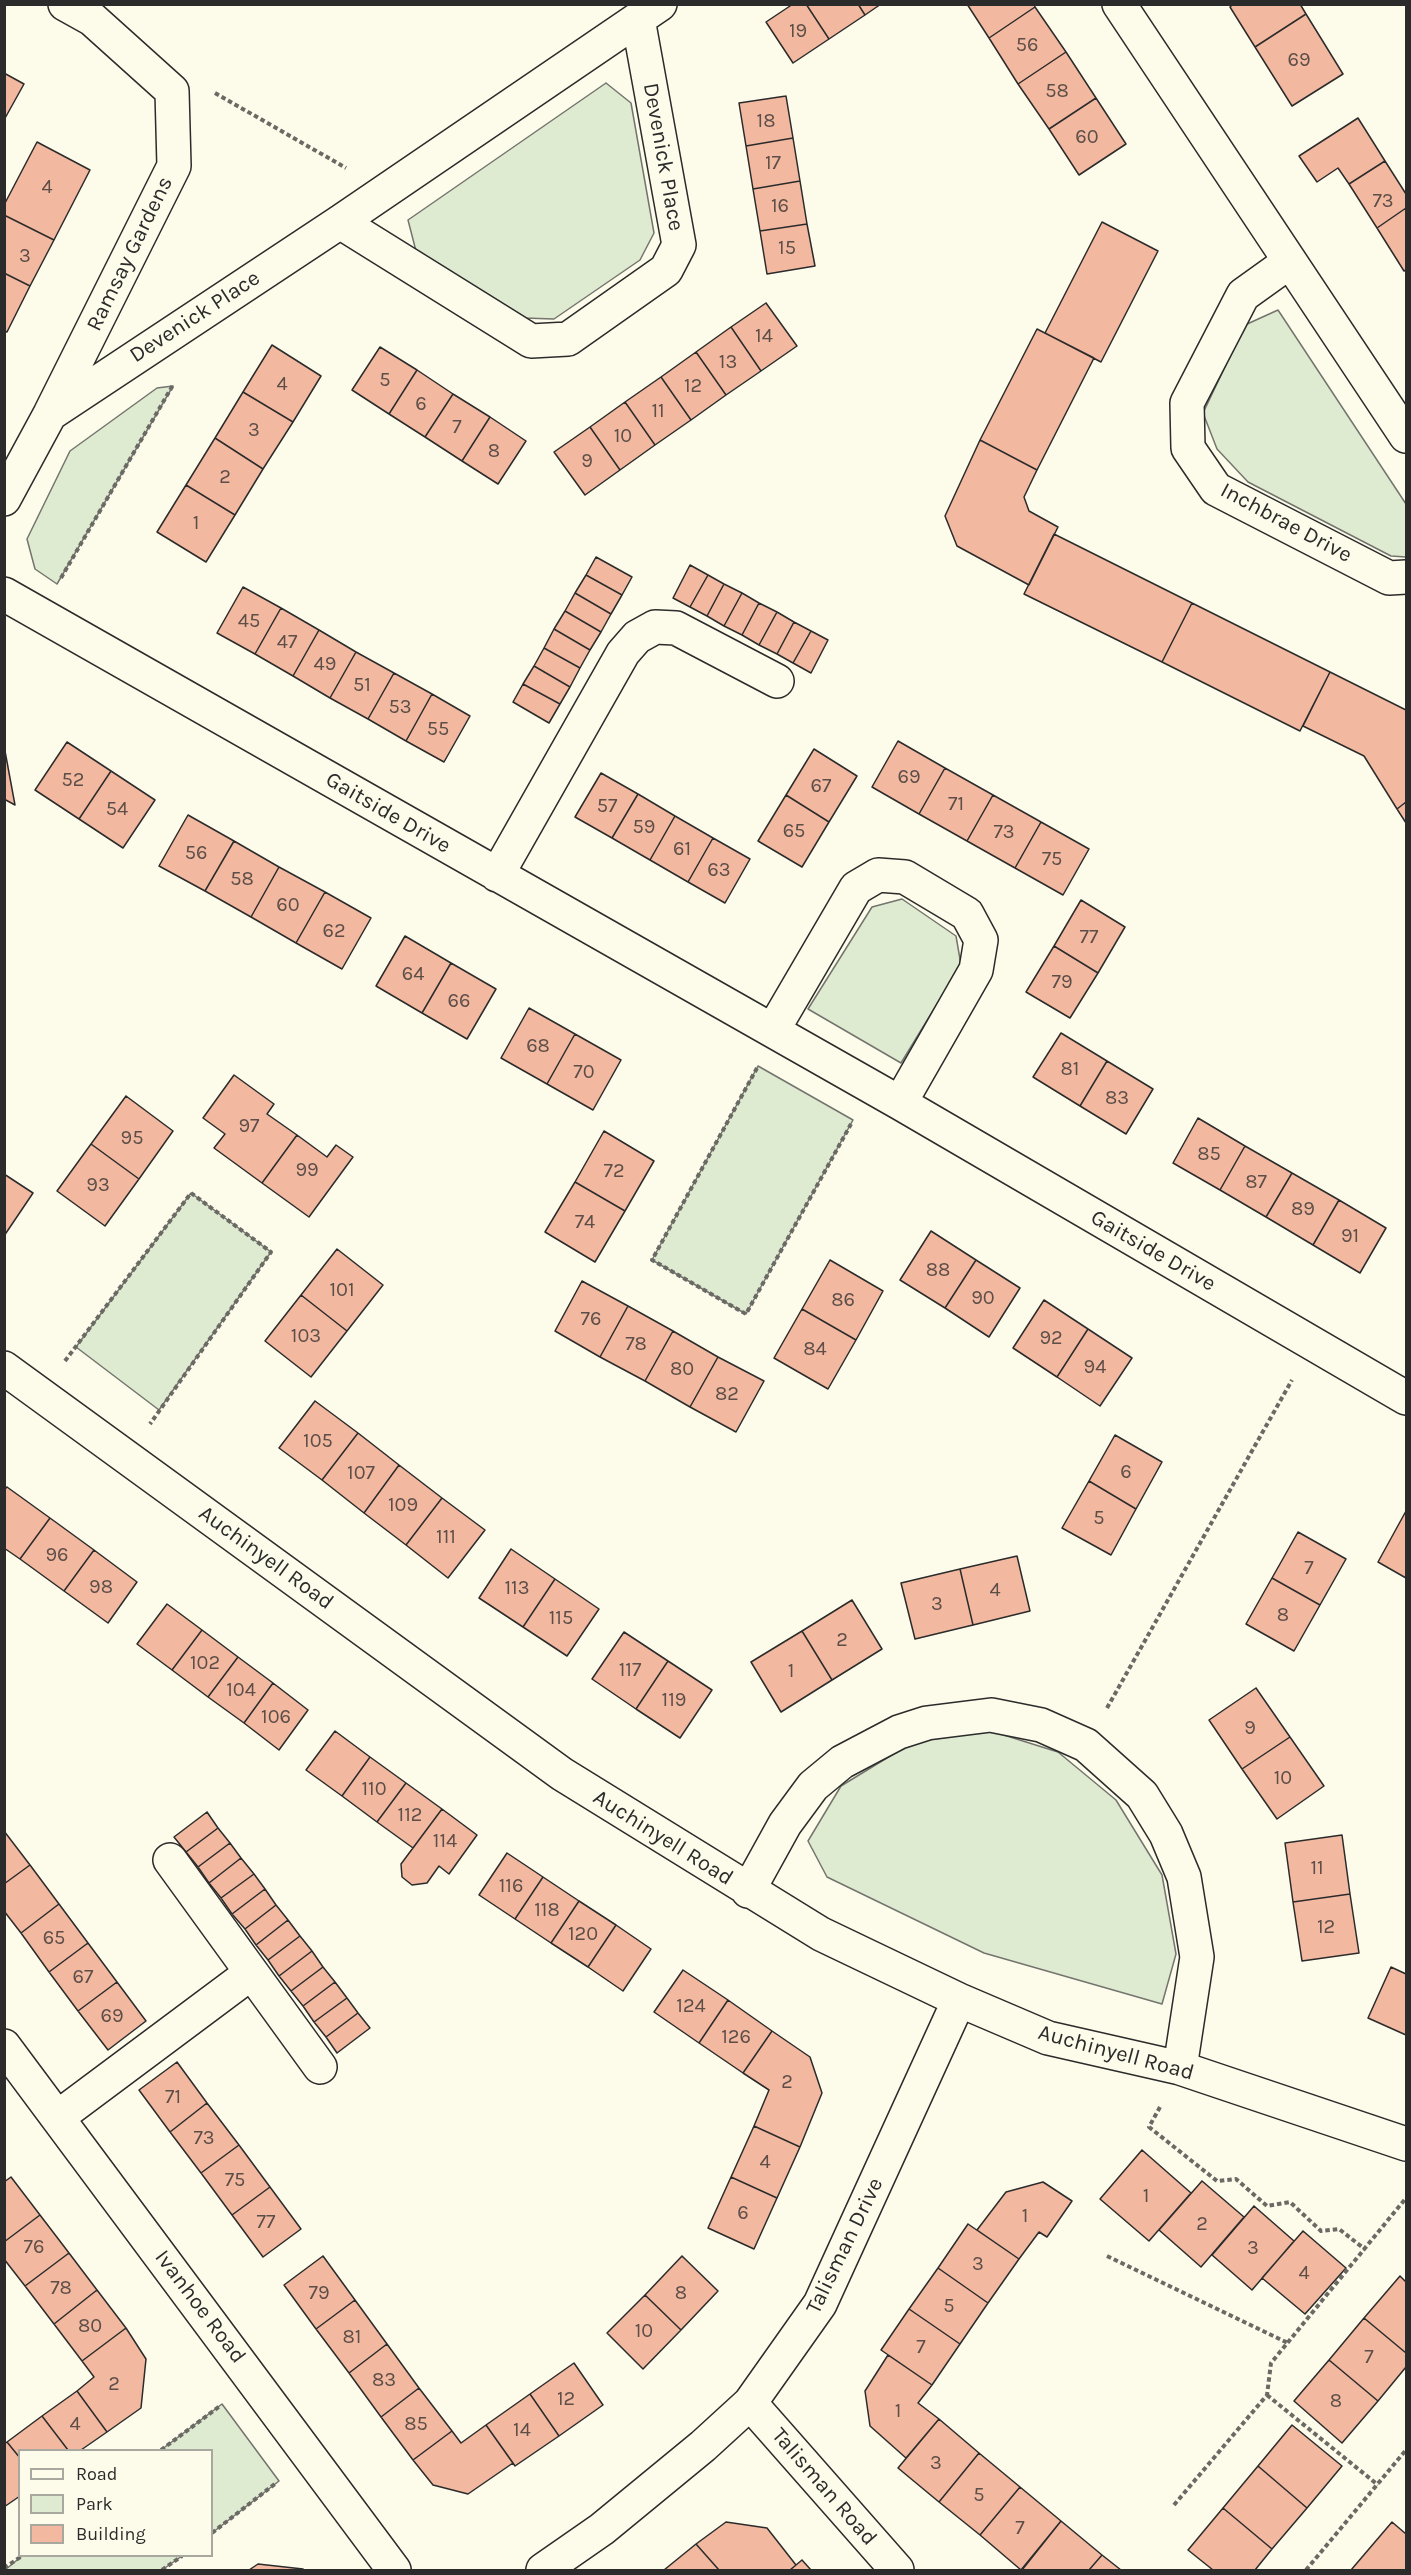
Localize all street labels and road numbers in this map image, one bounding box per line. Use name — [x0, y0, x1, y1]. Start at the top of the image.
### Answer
street label: Devenick Place — [637, 81, 689, 233]
street label: Ramsay Gardens — [81, 172, 179, 336]
street label: Devenick Place — [125, 265, 265, 369]
street label: Inchbrae Drive — [1216, 477, 1356, 569]
street label: Gaitside Drive — [321, 767, 455, 859]
street label: Gaitside Drive — [1086, 1205, 1220, 1297]
street label: Auchinyell Road — [193, 1500, 339, 1616]
street label: Auchinyell Road — [588, 1784, 738, 1892]
street label: Auchinyell Road — [1035, 2020, 1197, 2086]
street label: Talisman Drive — [801, 2174, 889, 2318]
street label: Ivanhoe Road — [149, 2245, 251, 2369]
street label: Talisman Road — [766, 2423, 882, 2551]

